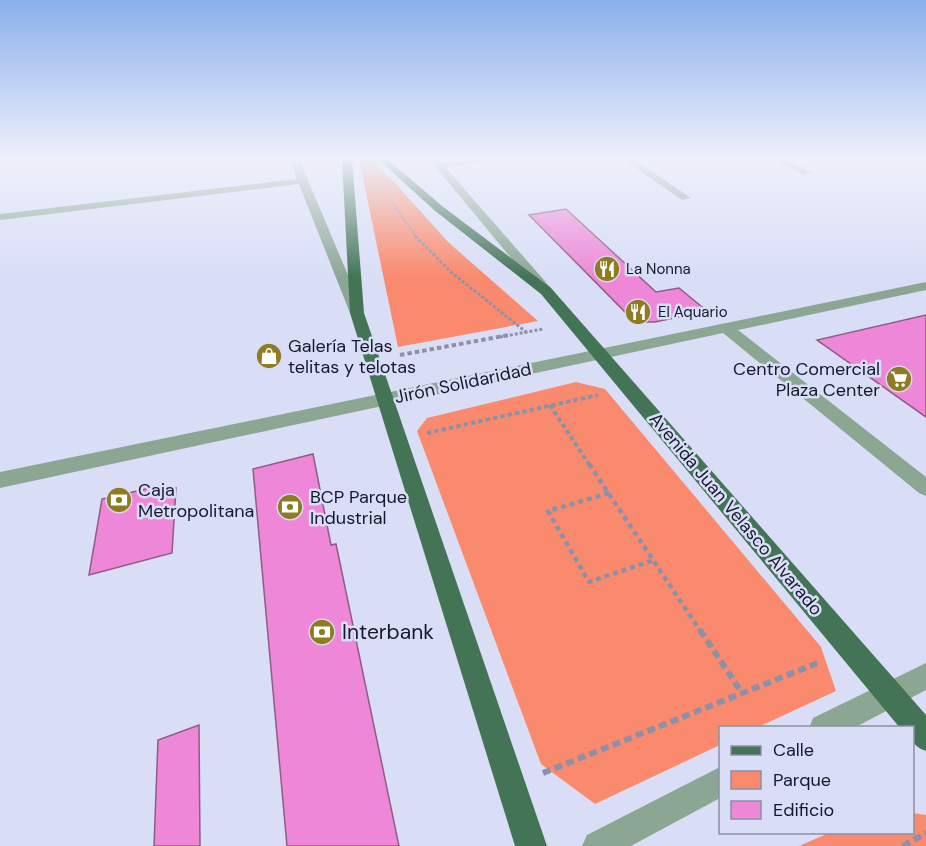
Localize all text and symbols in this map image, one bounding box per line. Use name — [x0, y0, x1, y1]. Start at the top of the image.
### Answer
restaurant icon: La Nonna — [592, 254, 622, 284]
place label: La Nonna — [626, 259, 691, 279]
restaurant icon: El Aquario — [623, 297, 653, 327]
place label: El Aquario — [658, 302, 728, 322]
place label: Galería Telas telitas y telotas — [288, 334, 416, 379]
shop icon: Galería Telas telitas y telotas — [254, 341, 284, 371]
street label: Jirón Solidaridad — [392, 357, 534, 409]
place label: Centro Comercial Plaza Center — [733, 357, 880, 402]
supermarket icon: Centro Comercial Plaza Center — [884, 364, 914, 394]
street label: Avenida Juan Velasco Alvarado — [644, 407, 828, 621]
place label: Caja Metropolitana — [138, 478, 254, 523]
bank icon: Caja Metropolitana — [104, 485, 134, 515]
place label: BCP Parque Industrial — [310, 485, 407, 530]
bank icon: BCP Parque Industrial — [275, 492, 305, 522]
bank icon: Interbank — [307, 617, 337, 647]
place label: Interbank — [342, 618, 434, 646]
legend — [719, 726, 914, 834]
text: Calle — [773, 738, 814, 762]
text: Parque — [773, 768, 831, 792]
text: Edificio — [773, 798, 834, 822]

